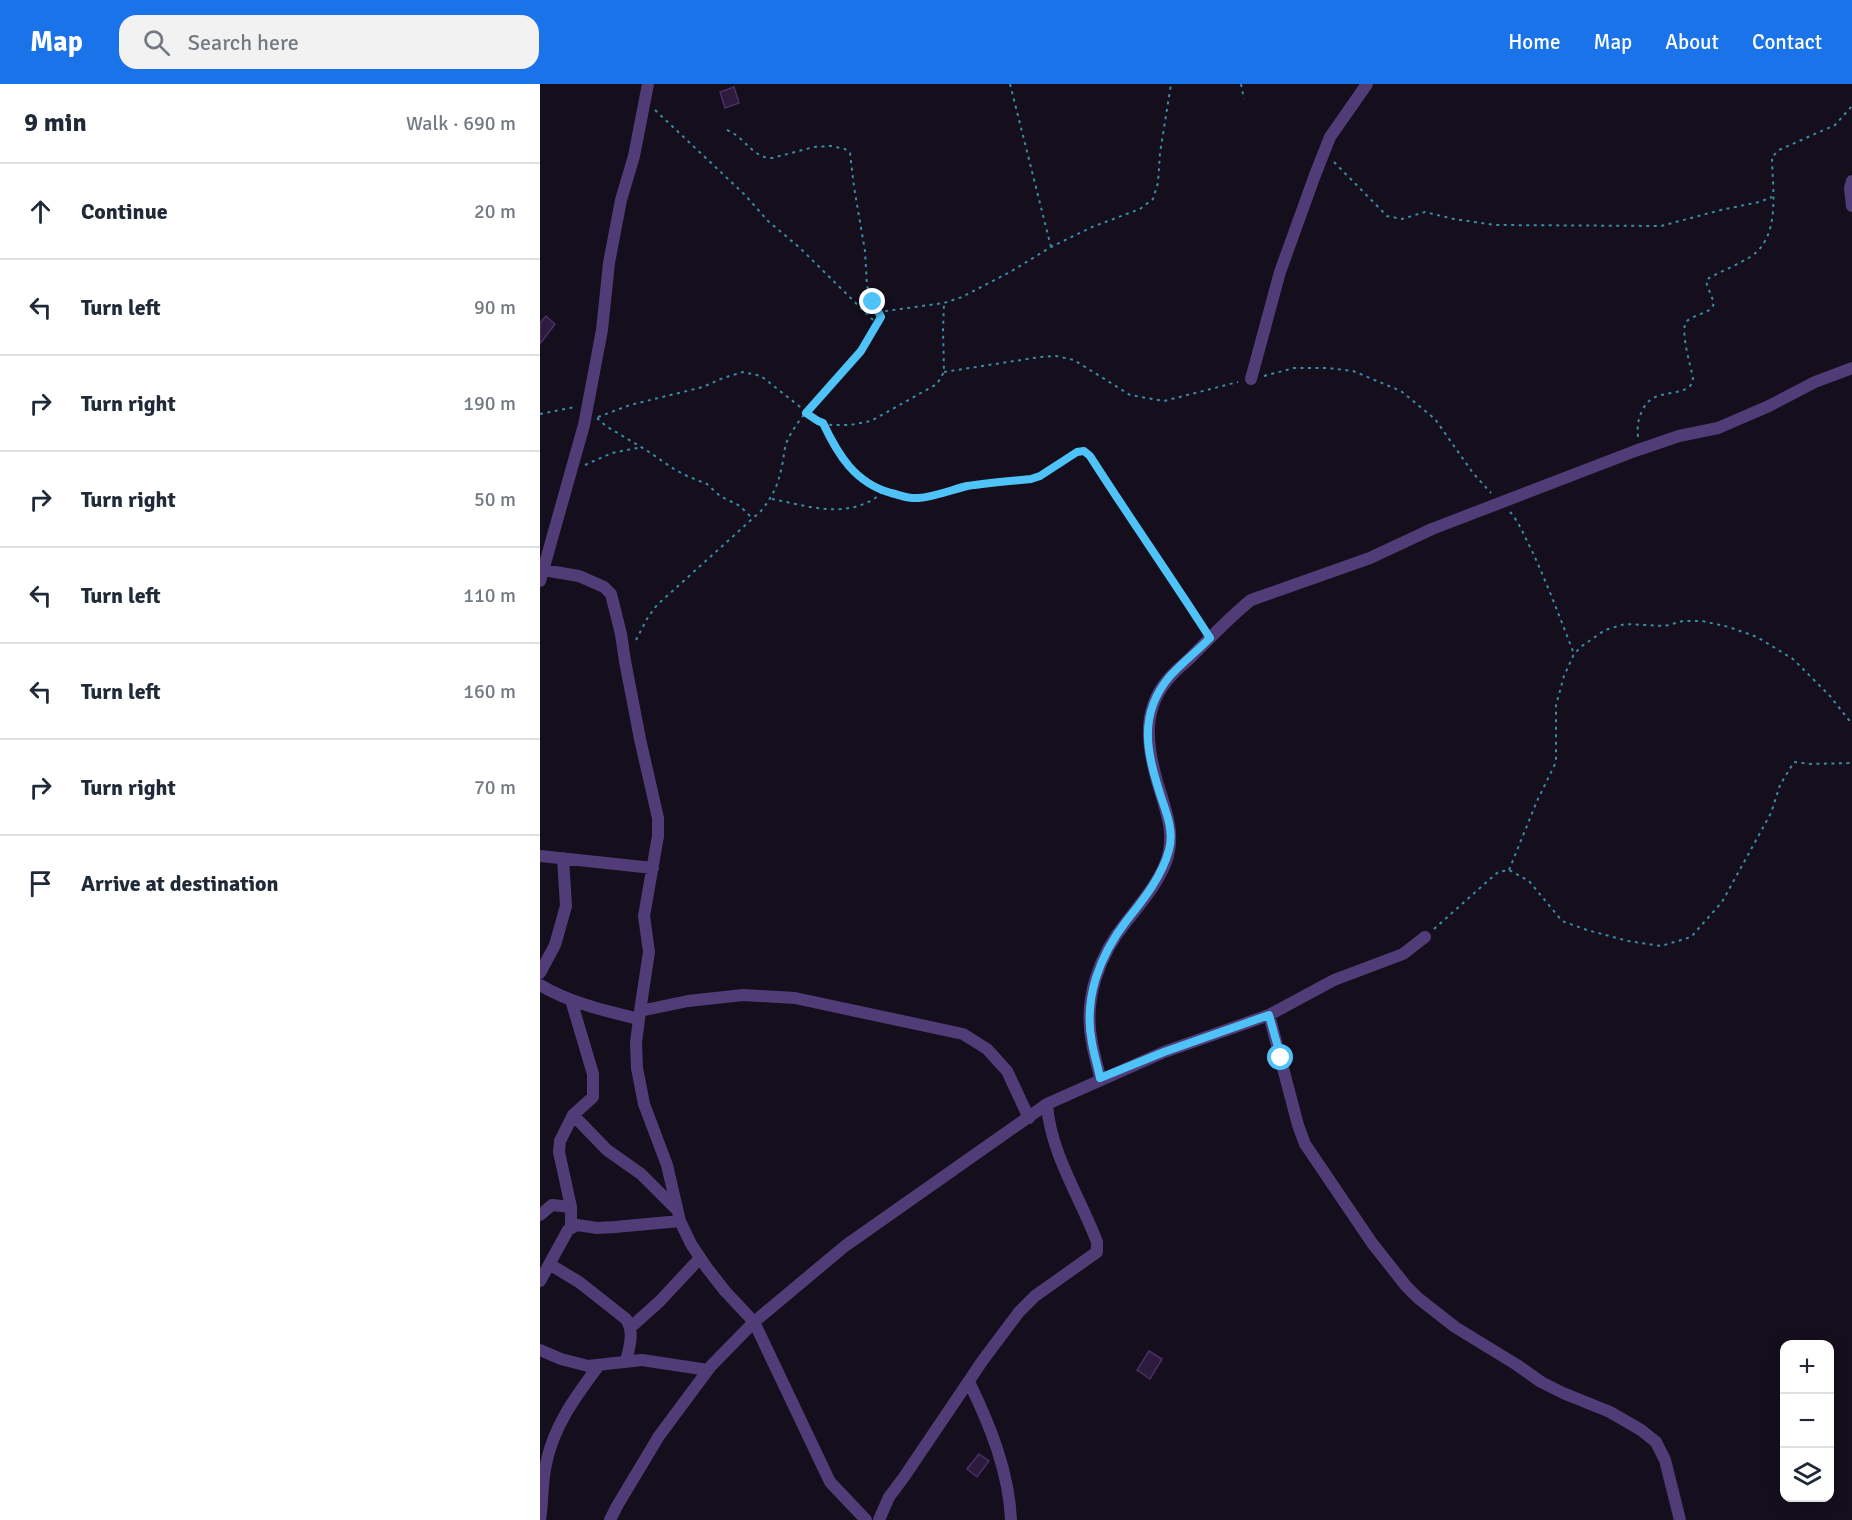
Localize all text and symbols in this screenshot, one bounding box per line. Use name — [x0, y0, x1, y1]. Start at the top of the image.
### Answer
search box — [119, 15, 539, 69]
text: Map — [30, 25, 83, 59]
icon: search — [140, 26, 173, 59]
text: Search here — [188, 29, 299, 56]
text: Home — [1508, 29, 1561, 55]
text: Map — [1594, 29, 1632, 55]
text: About — [1665, 29, 1719, 55]
text: Contact — [1752, 29, 1822, 55]
text: 9 min — [24, 107, 87, 139]
text: Walk · 690 m — [406, 111, 516, 136]
icon: ahead — [24, 195, 57, 228]
text: Continue — [81, 198, 168, 225]
text: 20 m — [474, 199, 516, 224]
route end — [859, 288, 885, 314]
icon: left — [24, 291, 57, 324]
text: Turn left — [81, 294, 161, 321]
text: 90 m — [474, 295, 516, 320]
icon: right — [24, 387, 57, 420]
text: Turn right — [81, 390, 176, 417]
text: 190 m — [463, 391, 516, 416]
icon: right — [24, 483, 57, 516]
text: Turn right — [81, 486, 176, 513]
text: 50 m — [474, 487, 516, 512]
icon: left — [24, 579, 57, 612]
text: Turn left — [81, 582, 161, 609]
text: 110 m — [463, 583, 516, 608]
icon: left — [24, 675, 57, 708]
text: Turn left — [81, 678, 161, 705]
text: 160 m — [463, 679, 516, 704]
icon: right — [24, 771, 57, 804]
text: Turn right — [81, 774, 176, 801]
text: 70 m — [474, 775, 516, 800]
icon: arrive — [24, 867, 57, 900]
text: Arrive at destination — [81, 870, 278, 897]
route start — [1267, 1044, 1293, 1070]
map controls — [1780, 1340, 1834, 1502]
button: + — [1780, 1340, 1834, 1394]
button: − — [1780, 1394, 1834, 1448]
button: layers — [1780, 1448, 1834, 1502]

